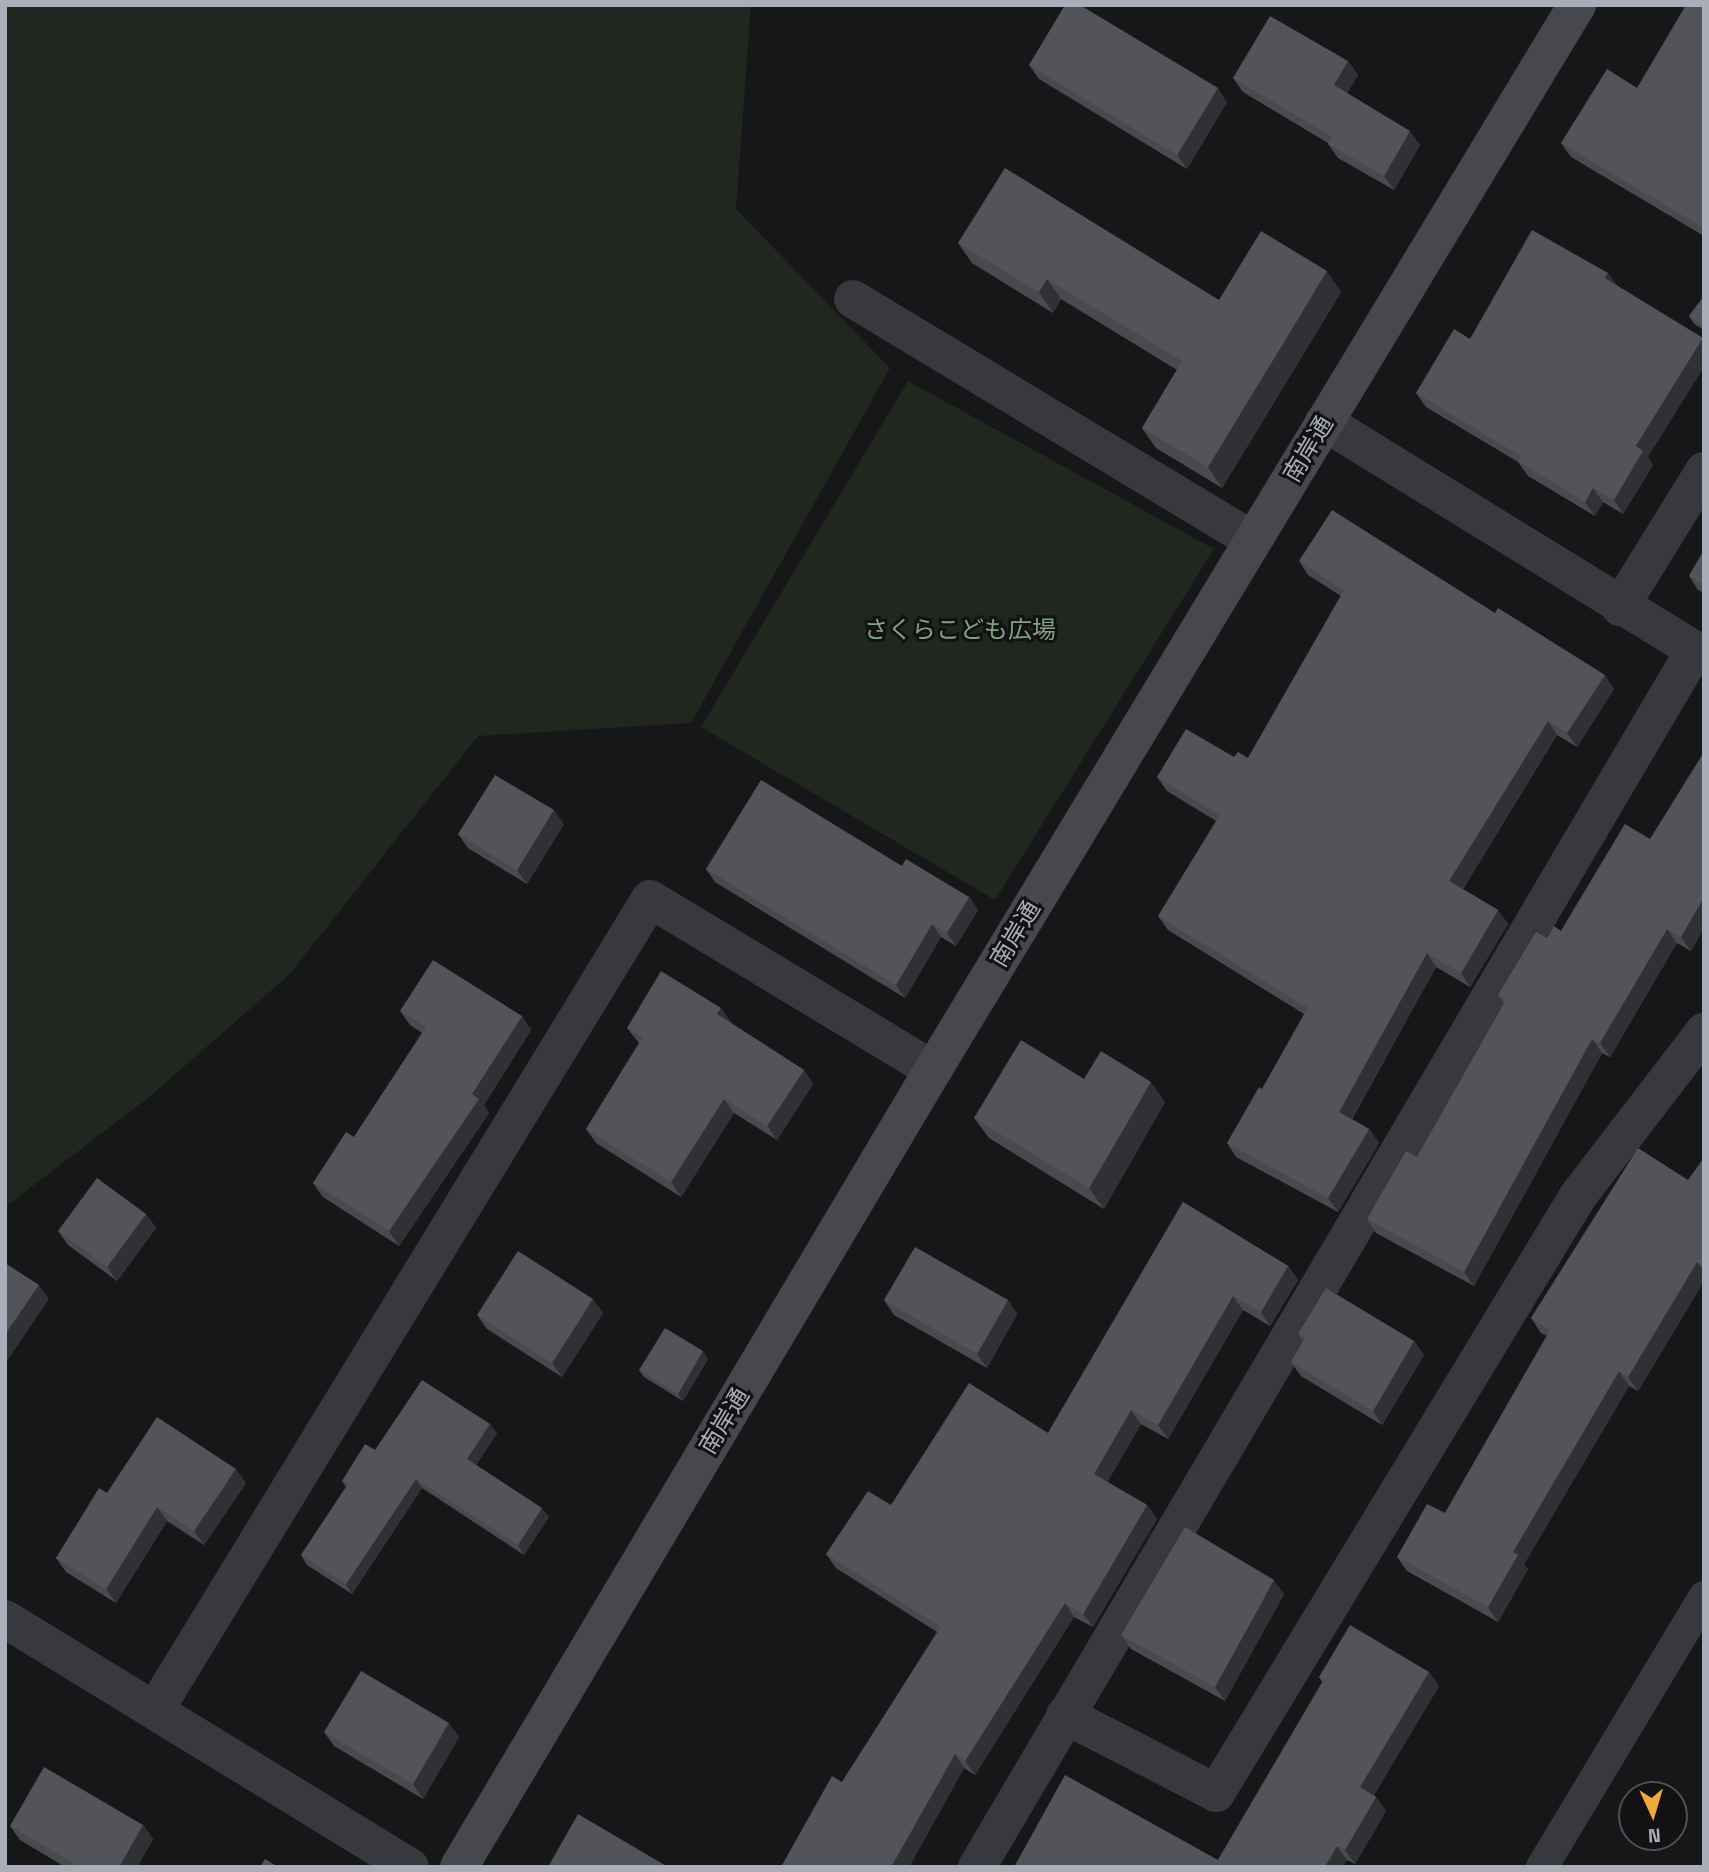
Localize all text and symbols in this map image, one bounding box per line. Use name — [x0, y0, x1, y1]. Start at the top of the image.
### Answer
street label: 南岸通 — [1277, 411, 1339, 487]
park label: さくらこども広場 — [864, 616, 1056, 644]
street label: 南岸通 — [984, 896, 1046, 972]
street label: 南岸通 — [693, 1383, 755, 1459]
north arrow — [1618, 1781, 1688, 1851]
text: N — [1647, 1823, 1662, 1848]

